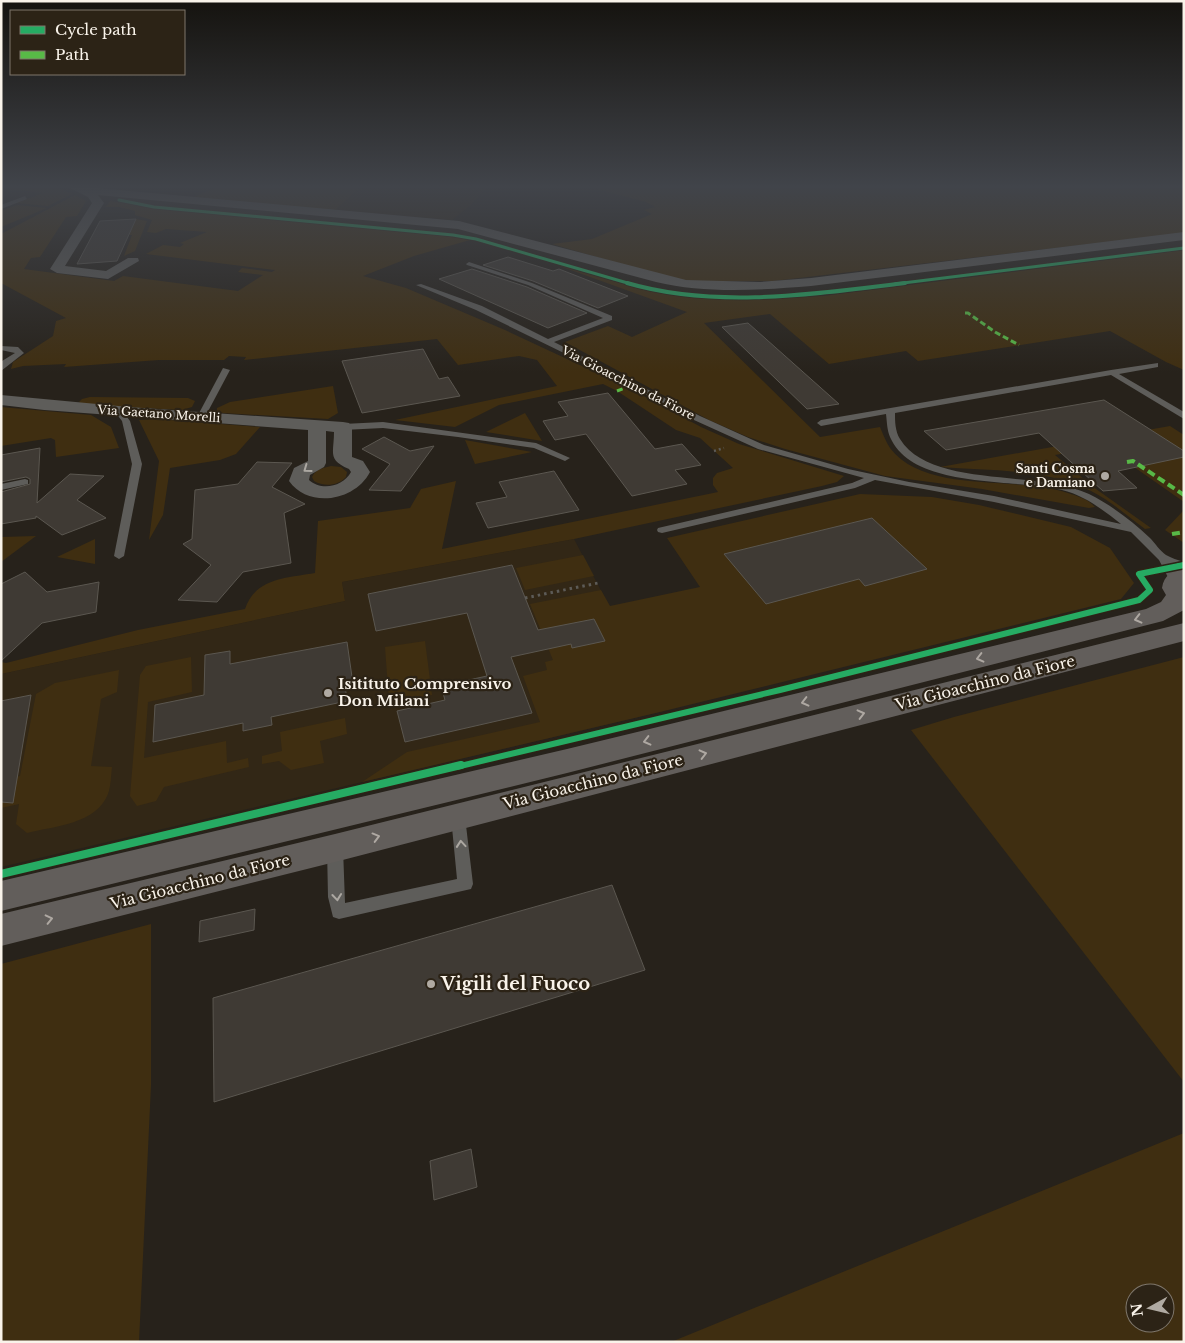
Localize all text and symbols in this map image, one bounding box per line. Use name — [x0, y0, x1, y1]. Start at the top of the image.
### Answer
legend — [10, 10, 185, 75]
text: Cycle path — [55, 20, 137, 39]
text: Path — [55, 45, 89, 64]
street label: Via Gioacchino da Fiore — [558, 342, 698, 423]
street label: Via Gaetano Morelli — [96, 402, 221, 425]
place label: Santi Cosma e Damiano — [1016, 461, 1095, 490]
one-way arrow — [304, 463, 313, 472]
marker: Santi Cosma e Damiano — [1099, 470, 1111, 482]
one-way arrow — [1133, 613, 1142, 624]
street label: Via Gioacchino da Fiore — [892, 651, 1077, 714]
one-way arrow — [975, 652, 984, 663]
place label: Isitituto Comprensivo Don Milani — [338, 674, 512, 710]
marker: Isitituto Comprensivo Don Milani — [322, 687, 334, 699]
one-way arrow — [802, 696, 810, 706]
one-way arrow — [856, 709, 865, 720]
one-way arrow — [643, 735, 652, 746]
street label: Via Gioacchino da Fiore — [500, 750, 685, 813]
one-way arrow — [699, 750, 707, 760]
one-way arrow — [372, 833, 380, 843]
one-way arrow — [455, 840, 466, 848]
street label: Via Gioacchino da Fiore — [107, 850, 292, 913]
one-way arrow — [331, 893, 342, 901]
one-way arrow — [44, 914, 53, 925]
place label: Vigili del Fuoco — [440, 973, 590, 995]
marker: Vigili del Fuoco — [425, 978, 437, 990]
north arrow — [1125, 1283, 1175, 1333]
text: N — [1127, 1302, 1147, 1318]

